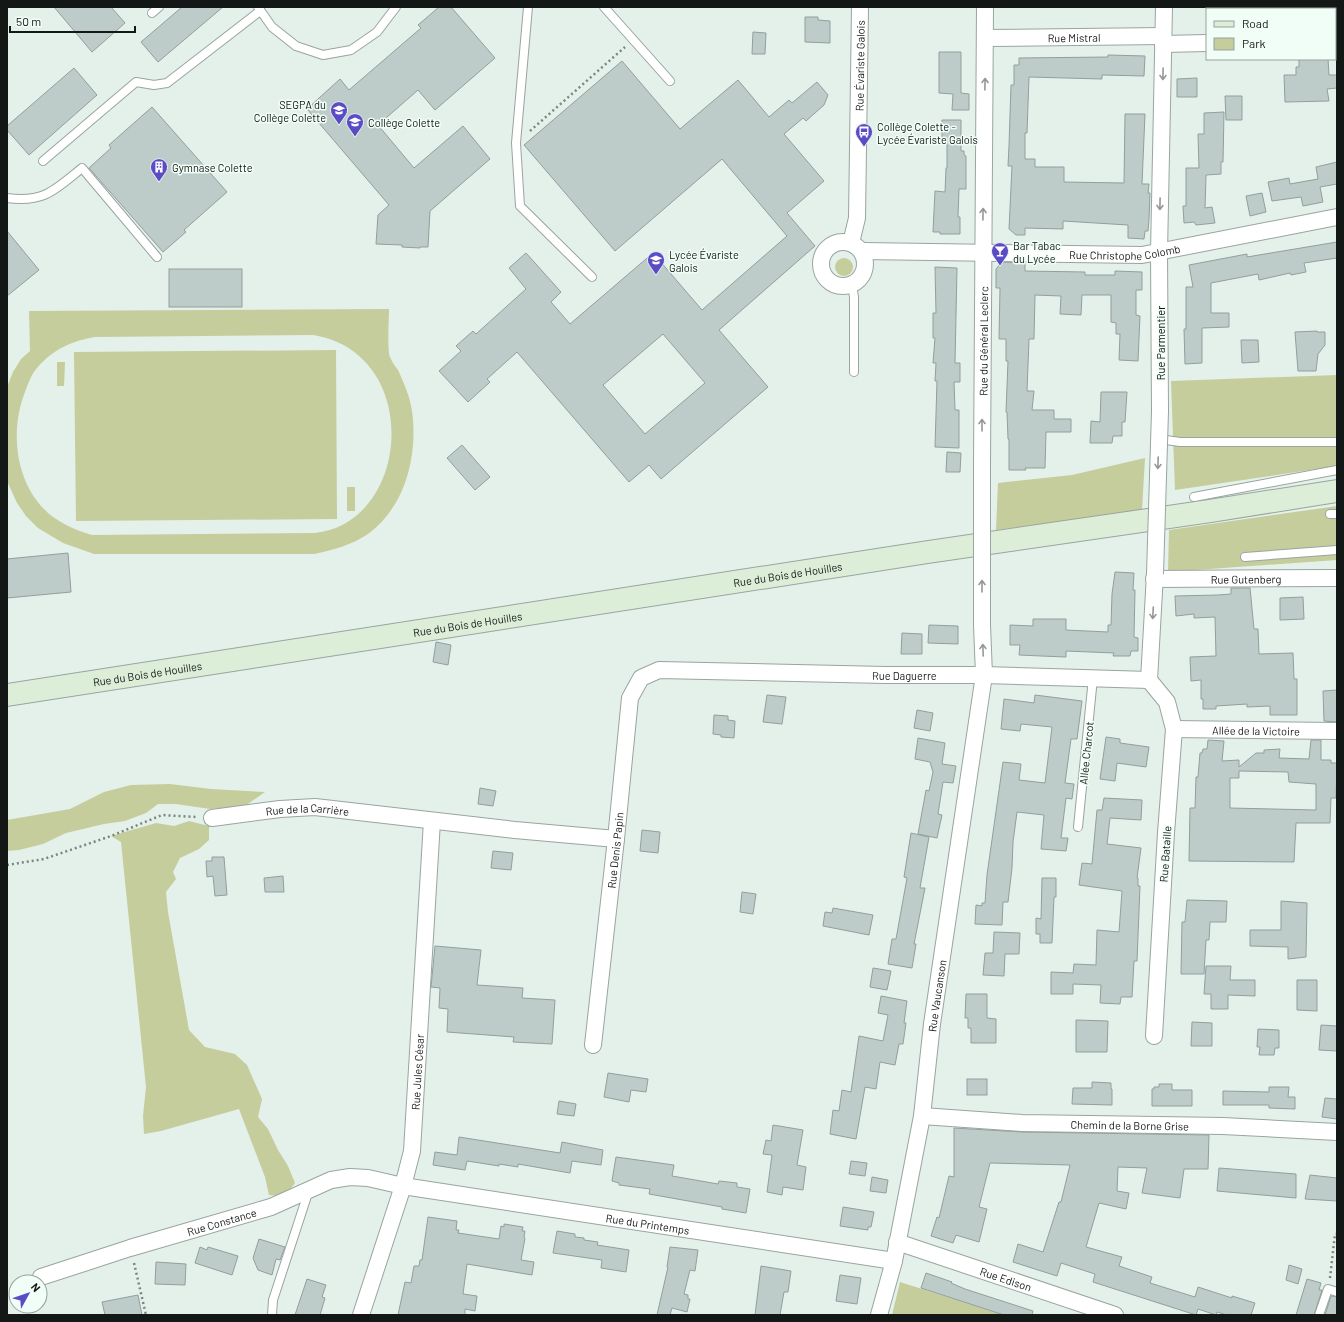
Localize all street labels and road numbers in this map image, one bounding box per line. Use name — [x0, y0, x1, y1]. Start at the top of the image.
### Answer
street label: Rue Évariste Galois — [852, 20, 866, 111]
street label: Rue Mistral — [1048, 30, 1100, 44]
street label: Rue Christophe Colomb — [1069, 241, 1181, 262]
street label: Rue du Général Leclerc — [976, 286, 990, 396]
street label: Rue Parmentier — [1154, 306, 1167, 380]
street label: Rue du Bois de Houilles — [732, 559, 843, 589]
street label: Rue Gutenberg — [1211, 572, 1281, 585]
street label: Rue du Bois de Houilles — [412, 609, 523, 638]
street label: Rue du Bois de Houilles — [92, 658, 203, 688]
street label: Rue Daguerre — [872, 668, 937, 682]
street label: Allée Charcot — [1076, 721, 1096, 785]
street label: Allée de la Victoire — [1212, 723, 1300, 737]
street label: Rue de la Carrière — [265, 800, 350, 817]
street label: Rue Denis Papin — [604, 811, 625, 889]
street label: Rue Bataille — [1157, 825, 1173, 883]
street label: Rue Vaucanson — [925, 959, 948, 1032]
street label: Rue Jules César — [408, 1034, 426, 1110]
street label: Chemin de la Borne Grise — [1070, 1117, 1189, 1132]
street label: Rue Constance — [185, 1205, 258, 1238]
street label: Rue du Printemps — [605, 1211, 690, 1236]
street label: Rue Edison — [979, 1264, 1034, 1293]

